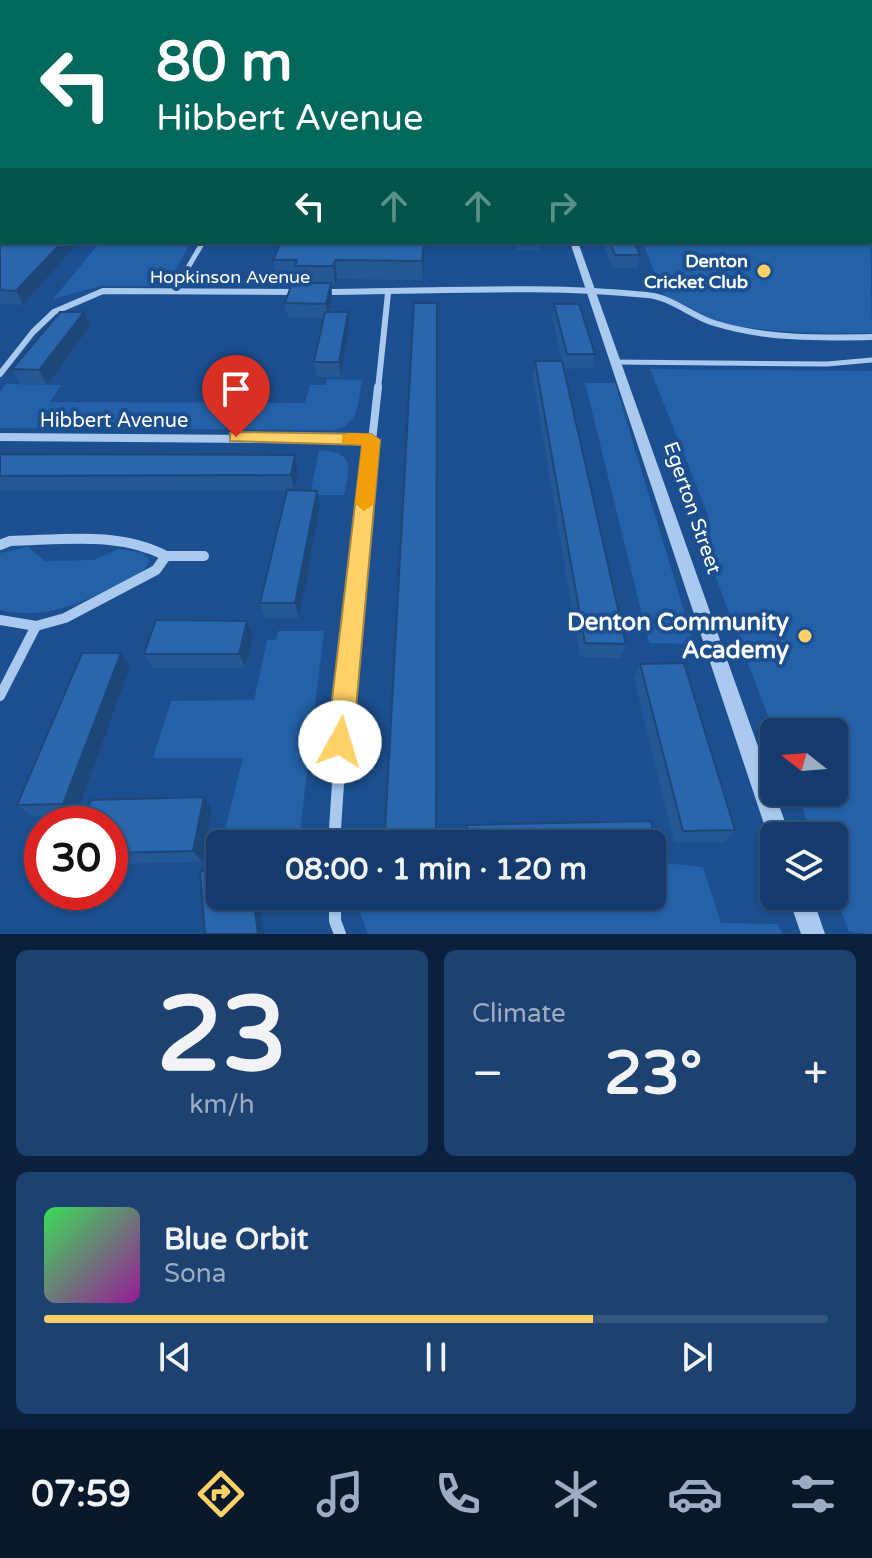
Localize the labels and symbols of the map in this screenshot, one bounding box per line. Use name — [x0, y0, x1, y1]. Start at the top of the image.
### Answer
place label: Denton Cricket Club — [644, 250, 748, 293]
marker: Denton Cricket Club — [755, 262, 773, 280]
street label: Hopkinson Avenue — [150, 266, 310, 288]
pin — [202, 355, 270, 437]
street label: Hibbert Avenue — [40, 409, 188, 433]
street label: Egerton Street — [658, 439, 726, 578]
place label: Denton Community Academy — [567, 608, 789, 665]
marker: Denton Community Academy — [796, 627, 814, 645]
position arrow — [298, 700, 382, 784]
north arrow — [760, 718, 848, 806]
speed limit sign: 30 — [24, 806, 128, 910]

